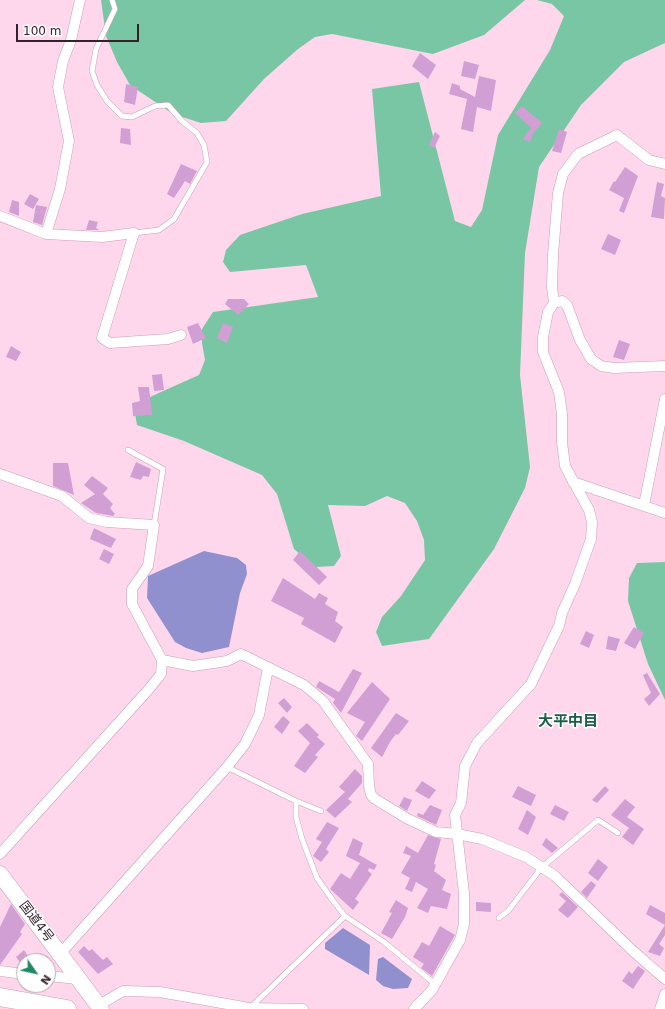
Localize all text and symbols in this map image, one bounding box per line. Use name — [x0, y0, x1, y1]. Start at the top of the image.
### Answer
scale bar — [18, 16, 141, 42]
text: 100 m — [23, 24, 61, 38]
district label: 大平中目 — [538, 713, 598, 731]
street label: 国道4号 — [16, 898, 56, 946]
north arrow — [16, 953, 56, 993]
text: N — [38, 972, 54, 987]

